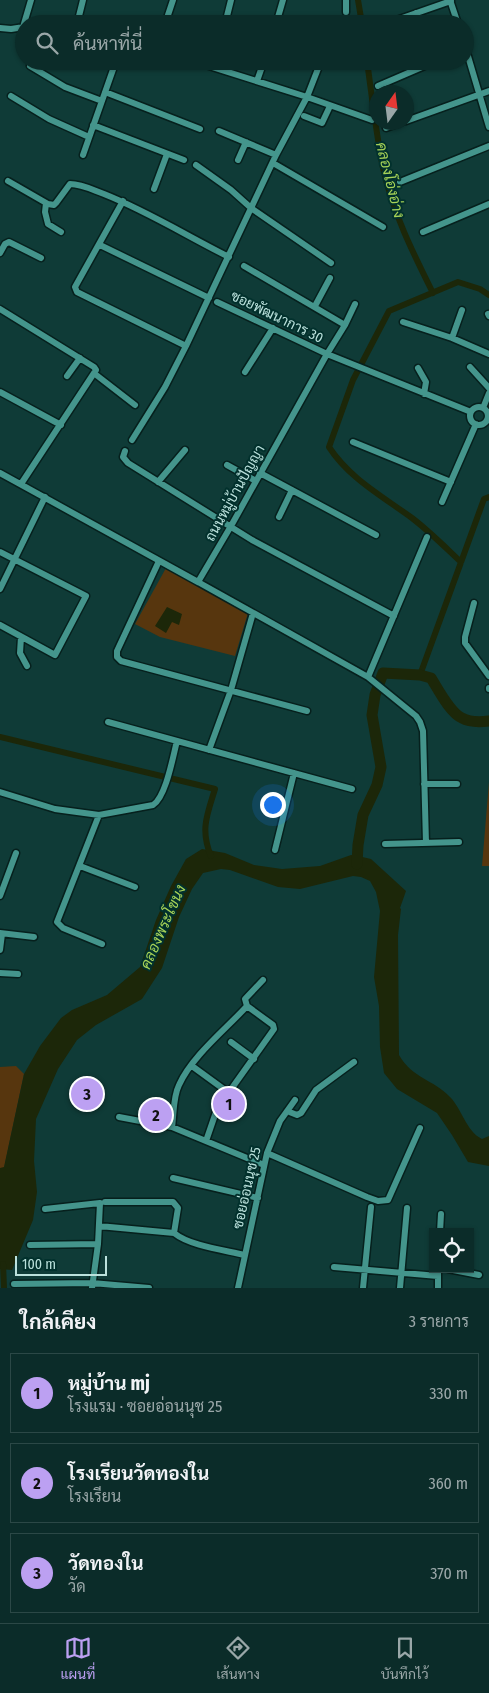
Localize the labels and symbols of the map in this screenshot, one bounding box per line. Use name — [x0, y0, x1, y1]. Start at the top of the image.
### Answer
north arrow — [369, 85, 414, 130]
water label: คลองโอ่งอ่าง — [372, 140, 409, 220]
street label: ซอยพัฒนาการ 30 — [228, 287, 326, 347]
street label: ถนนหมู่บ้านปัญญา — [201, 441, 269, 545]
your location — [260, 792, 286, 818]
water label: คลองพระโขนง — [135, 881, 190, 972]
pin: 3 — [71, 1075, 103, 1113]
pin: 1 — [213, 1085, 245, 1123]
pin: 2 — [140, 1096, 172, 1134]
street label: ซอยอ่อนนุช 25 — [229, 1145, 266, 1231]
scale bar — [15, 1253, 108, 1276]

